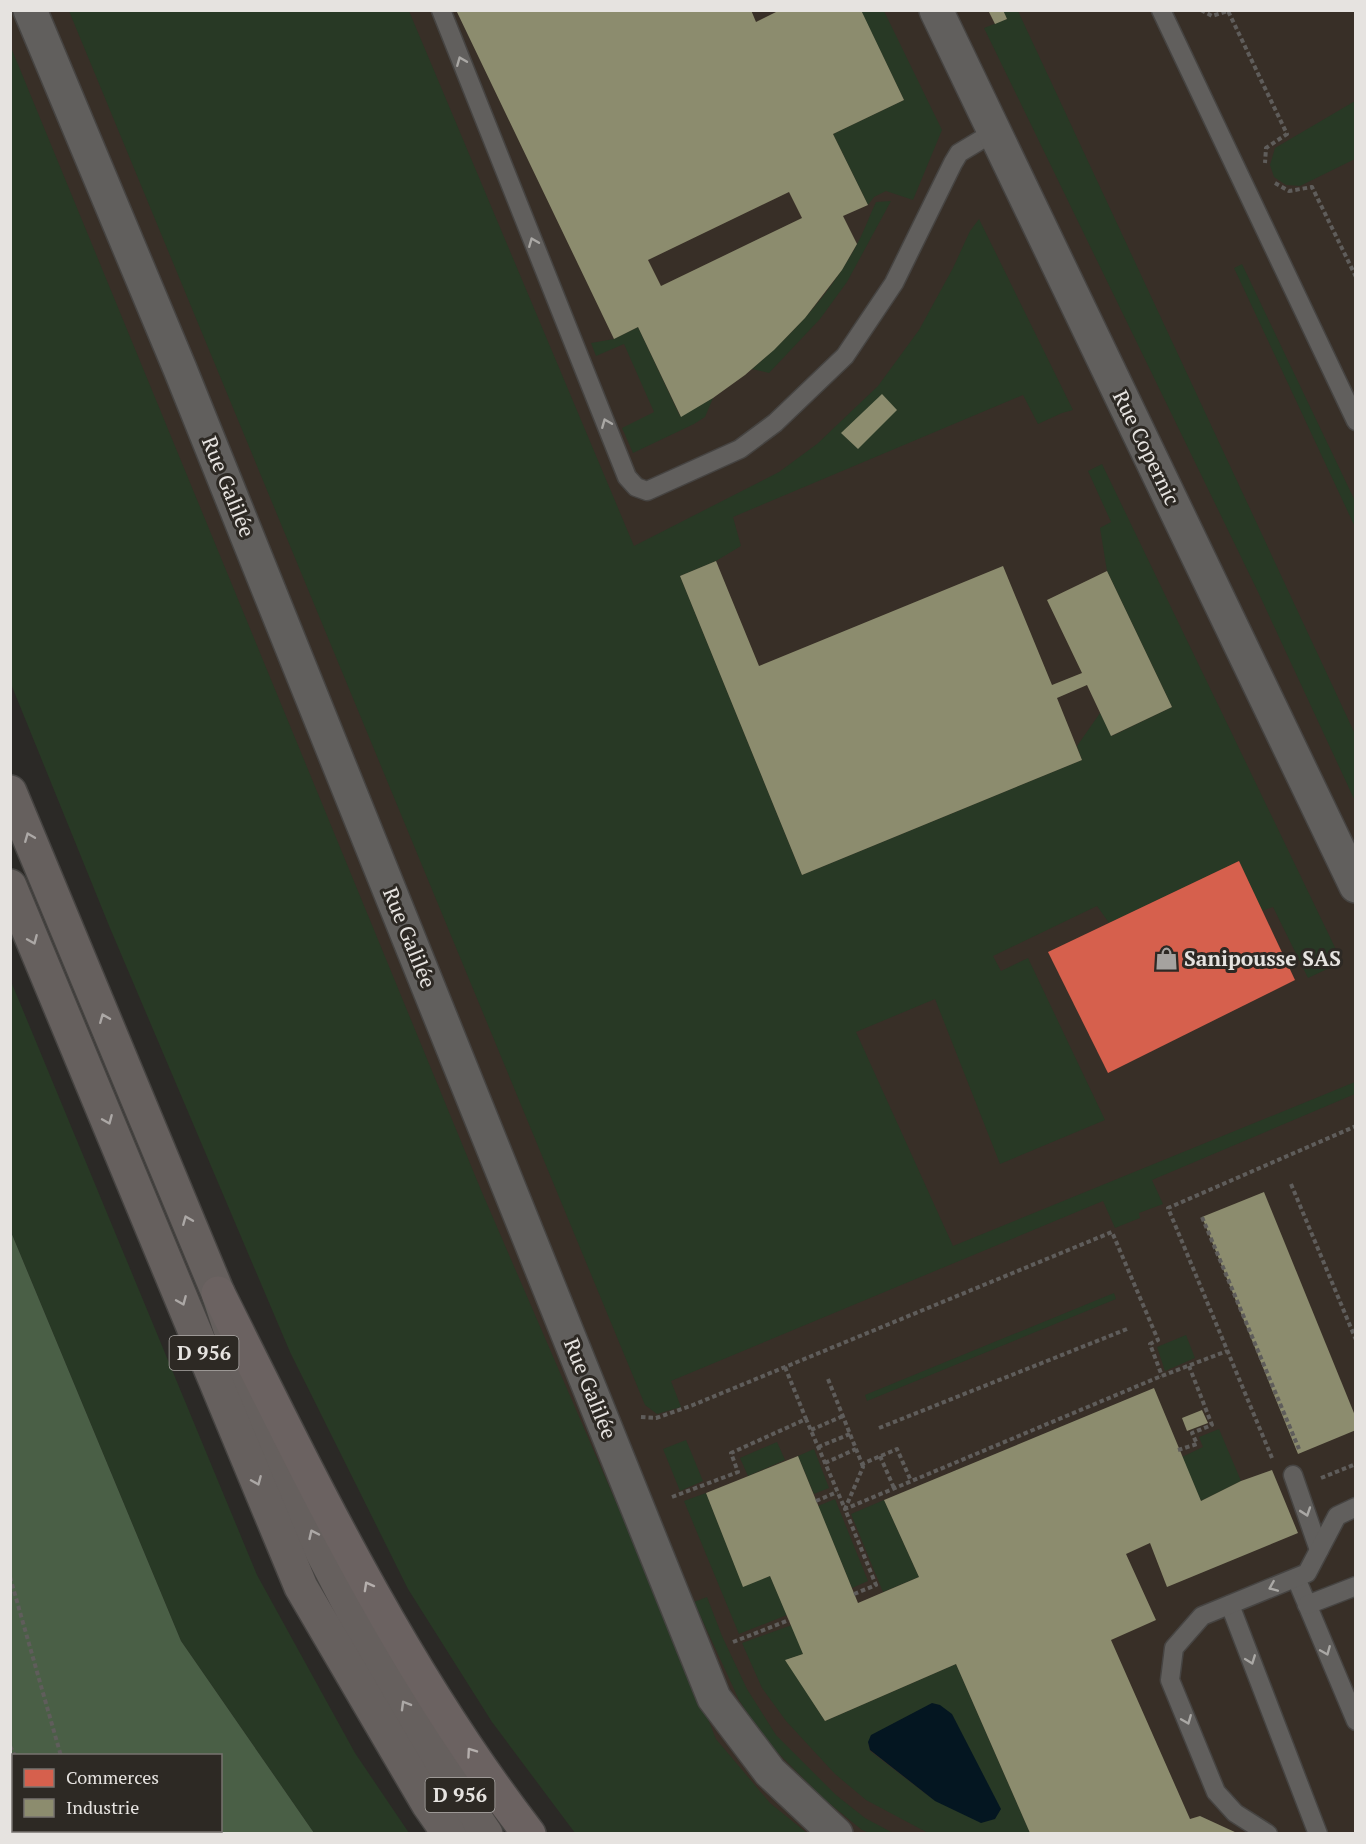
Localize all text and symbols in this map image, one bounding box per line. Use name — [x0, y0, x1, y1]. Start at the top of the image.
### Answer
one-way arrow — [456, 56, 468, 67]
one-way arrow — [528, 237, 540, 248]
street label: Rue Copernic — [1107, 385, 1187, 510]
one-way arrow — [601, 418, 613, 429]
street label: Rue Galilée — [196, 432, 262, 541]
one-way arrow — [24, 833, 36, 844]
street label: Rue Galilée — [377, 883, 443, 992]
one-way arrow — [26, 934, 38, 945]
place label: Sanipousse SAS — [1184, 944, 1341, 972]
shop icon: Sanipousse SAS — [1153, 946, 1179, 972]
one-way arrow — [99, 1013, 111, 1024]
one-way arrow — [101, 1114, 113, 1125]
one-way arrow — [182, 1215, 194, 1226]
one-way arrow — [175, 1294, 187, 1305]
street label: Rue Galilée — [558, 1334, 624, 1443]
road number: D 956 — [170, 1336, 238, 1370]
one-way arrow — [250, 1474, 262, 1485]
one-way arrow — [1298, 1507, 1311, 1517]
one-way arrow — [308, 1529, 320, 1540]
one-way arrow — [1269, 1580, 1280, 1592]
one-way arrow — [364, 1582, 375, 1592]
one-way arrow — [1319, 1645, 1331, 1656]
one-way arrow — [1243, 1654, 1256, 1665]
one-way arrow — [401, 1701, 412, 1711]
one-way arrow — [1180, 1714, 1192, 1725]
one-way arrow — [467, 1747, 478, 1758]
legend — [12, 1754, 222, 1832]
text: Commerces — [66, 1765, 159, 1789]
road number: D 956 — [426, 1778, 494, 1812]
text: Industrie — [66, 1795, 139, 1819]

